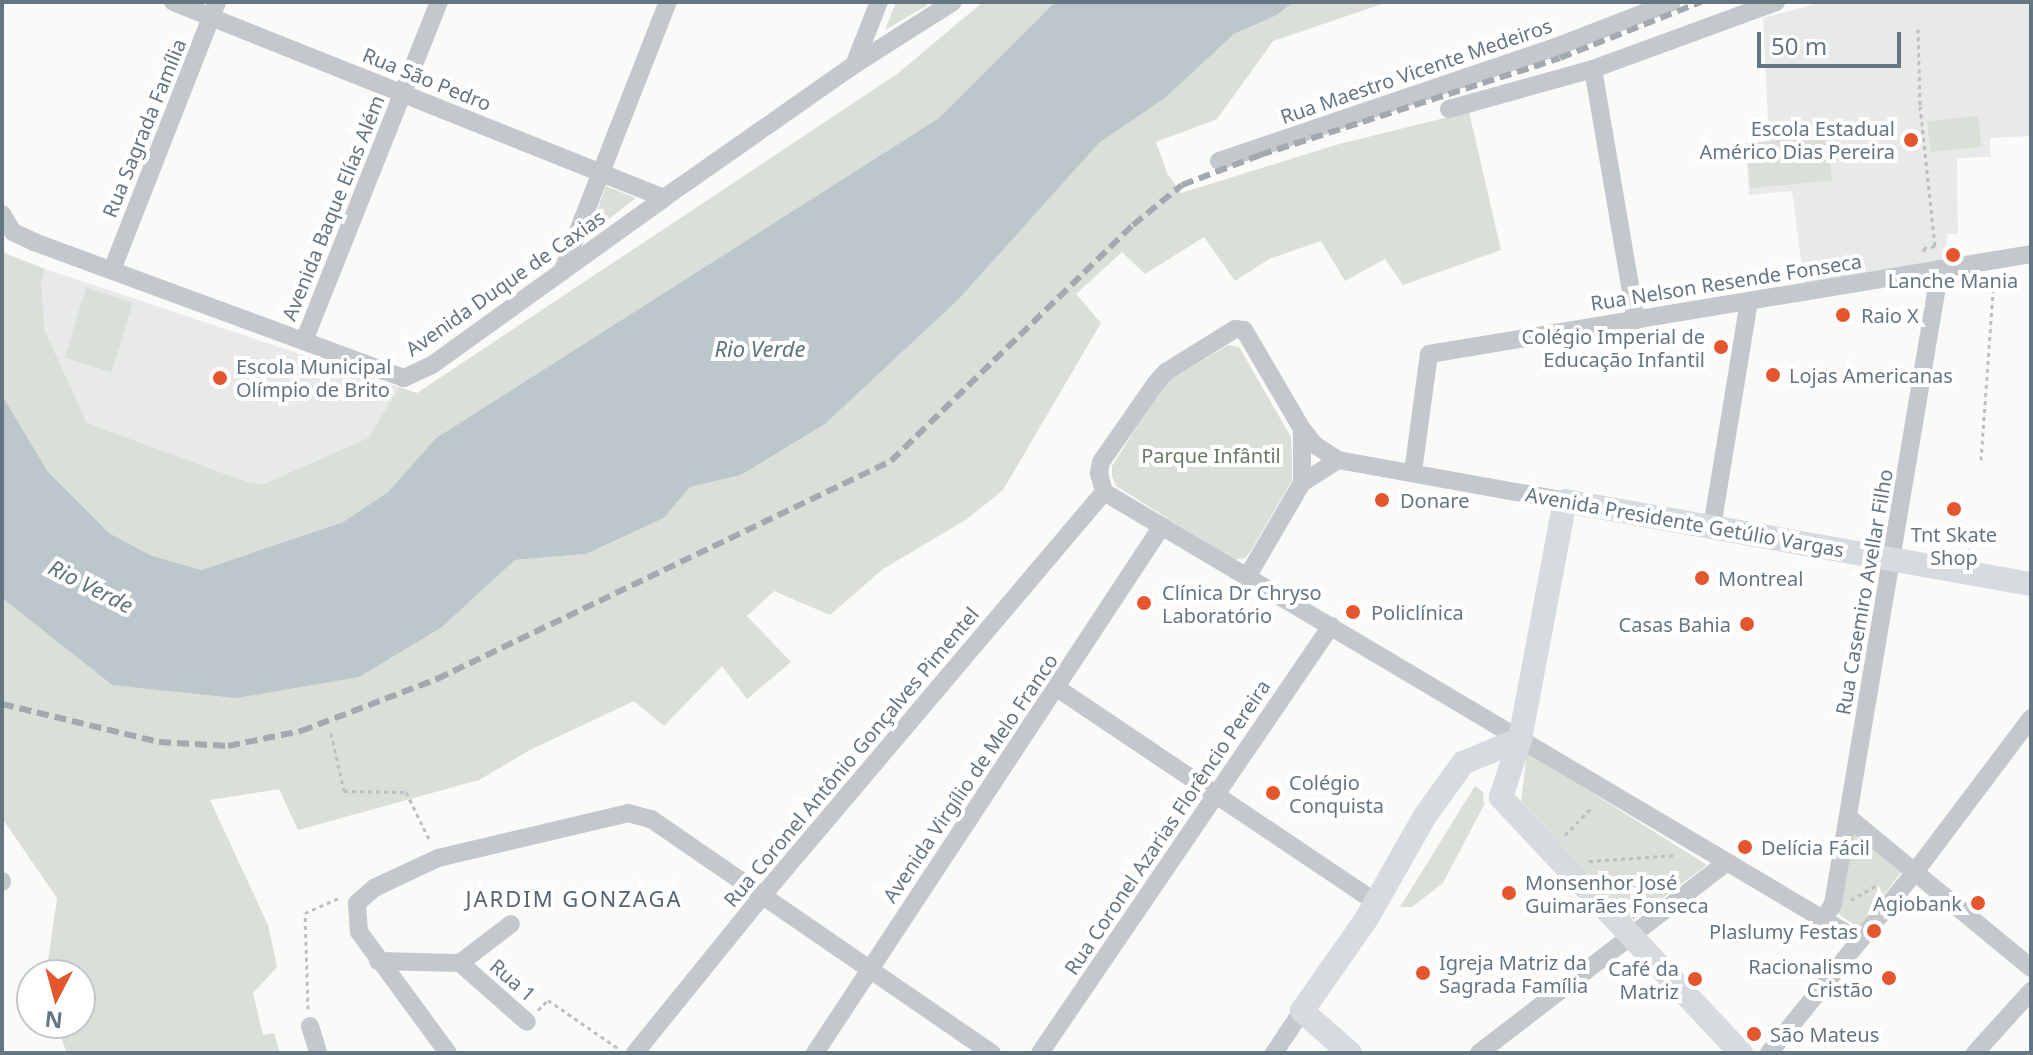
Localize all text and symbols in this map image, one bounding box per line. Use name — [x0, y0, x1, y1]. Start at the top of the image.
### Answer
street label: Rua Maestro Vicente Medeiros — [1277, 13, 1555, 129]
scale bar — [1761, 16, 1905, 66]
text: 50 m — [1771, 29, 1827, 62]
street label: Rua Sagrada Família — [97, 35, 191, 221]
street label: Rua São Pedro — [359, 42, 495, 116]
street label: Avenida Baque Elías Além — [277, 92, 389, 324]
place label: Escola Estadual Américo Dias Pereira — [1699, 116, 1895, 163]
marker: Escola Estadual Américo Dias Pereira — [1902, 131, 1920, 149]
street label: Avenida Duque de Caxias — [401, 205, 609, 361]
marker: Lanche Mania — [1944, 246, 1962, 264]
street label: Rua Nelson Resende Fonseca — [1589, 249, 1863, 315]
place label: Lanche Mania — [1888, 268, 2018, 292]
place label: Raio X — [1861, 303, 1919, 327]
marker: Raio X — [1832, 304, 1854, 326]
place label: Colégio Imperial de Educação Infantil — [1521, 324, 1705, 371]
water label: Rio Verde — [714, 336, 806, 362]
marker: Colégio Imperial de Educação Infantil — [1712, 338, 1730, 356]
place label: Escola Municipal Olímpio de Brito — [236, 354, 391, 401]
place label: Lojas Americanas — [1789, 363, 1953, 387]
marker: Lojas Americanas — [1764, 366, 1782, 384]
marker: Escola Municipal Olímpio de Brito — [211, 369, 229, 387]
park label: Parque Infântil — [1141, 443, 1281, 467]
street label: Rua Casemiro Avellar Filho — [1831, 467, 1897, 717]
street label: Avenida Presidente Getúlio Vargas — [1524, 482, 1846, 562]
place label: Donare — [1400, 488, 1469, 512]
marker: Donare — [1371, 489, 1393, 511]
marker: Tnt Skate Shop — [1945, 500, 1963, 518]
place label: Tnt Skate Shop — [1911, 522, 1997, 569]
water label: Rio Verde — [44, 554, 138, 618]
place label: Montreal — [1718, 566, 1803, 590]
marker: Montreal — [1693, 569, 1711, 587]
place label: Clínica Dr Chryso Laboratório — [1162, 580, 1322, 627]
marker: Clínica Dr Chryso Laboratório — [1133, 592, 1155, 614]
place label: Policlínica — [1371, 600, 1464, 624]
marker: Policlínica — [1342, 601, 1364, 623]
street label: Rua Coronel Antônio Gonçalves Pimentel — [718, 602, 984, 912]
place label: Casas Bahia — [1619, 612, 1731, 636]
marker: Casas Bahia — [1738, 615, 1756, 633]
street label: Avenida Virgílio de Melo Franco — [878, 649, 1062, 907]
street label: Rua Coronel Azarias Florêncio Pereira — [1059, 675, 1275, 979]
place label: Colégio Conquista — [1289, 770, 1384, 817]
marker: Colégio Conquista — [1264, 784, 1282, 802]
place label: Delícia Fácil — [1761, 835, 1870, 859]
marker: Delícia Fácil — [1736, 838, 1754, 856]
place label: Monsenhor José Guimarães Fonseca — [1525, 870, 1709, 917]
marker: Monsenhor José Guimarães Fonseca — [1500, 884, 1518, 902]
district label: JARDIM GONZAGA — [465, 886, 683, 912]
place label: Agiobank — [1873, 891, 1962, 915]
marker: Agiobank — [1969, 894, 1987, 912]
place label: Plaslumy Festas — [1709, 919, 1858, 943]
marker: Plaslumy Festas — [1865, 922, 1883, 940]
place label: Igreja Matriz da Sagrada Família — [1439, 950, 1588, 997]
street label: Rua 1 — [485, 954, 541, 1006]
place label: Racionalismo Cristão — [1748, 954, 1873, 1001]
place label: Café da Matriz — [1608, 956, 1679, 1003]
north arrow — [16, 959, 96, 1039]
marker: Igreja Matriz da Sagrada Família — [1414, 964, 1432, 982]
marker: Racionalismo Cristão — [1880, 969, 1898, 987]
marker: Café da Matriz — [1686, 970, 1704, 988]
text: N — [43, 1005, 64, 1037]
place label: São Mateus — [1770, 1022, 1879, 1046]
marker: São Mateus — [1745, 1025, 1763, 1043]

